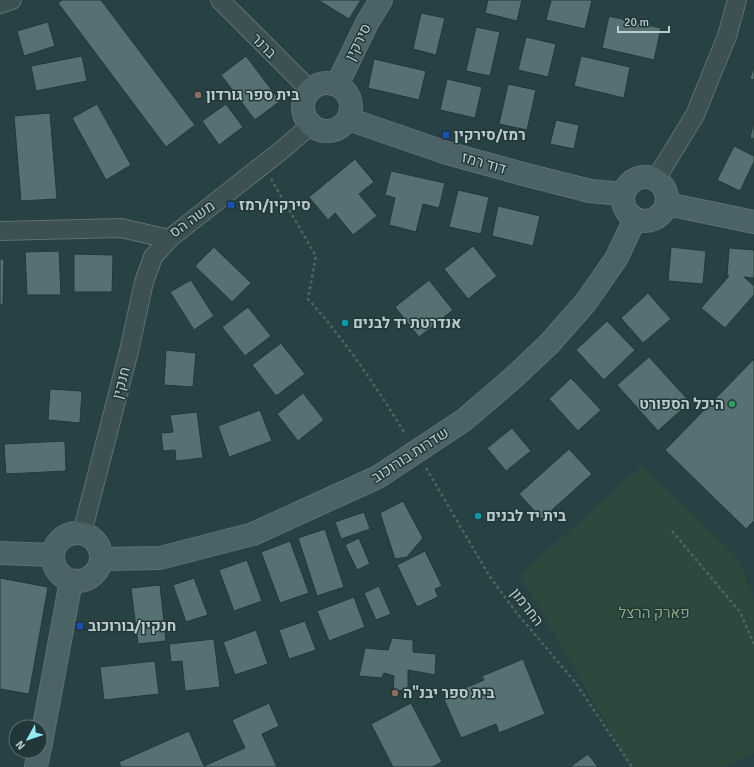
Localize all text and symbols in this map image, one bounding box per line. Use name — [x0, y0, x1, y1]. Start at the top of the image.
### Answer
scale bar — [618, 8, 669, 34]
text: 20 m — [624, 15, 649, 30]
street label: סירקין — [341, 20, 375, 64]
street label: ברנר — [248, 30, 280, 62]
place label: בית ספר גורדון — [206, 86, 299, 104]
marker: בית ספר גורדון — [193, 90, 203, 100]
place label: רמז/סירקין — [454, 126, 526, 144]
marker: רמז/סירקין — [441, 130, 451, 140]
street label: דוד רמז — [460, 148, 509, 178]
street label: משה הס — [166, 196, 218, 242]
place label: סירקין/רמז — [239, 196, 311, 214]
marker: סירקין/רמז — [226, 200, 236, 210]
place label: אנדרטת יד לבנים — [353, 314, 461, 332]
marker: אנדרטת יד לבנים — [340, 318, 350, 328]
street label: חנקין — [108, 365, 134, 401]
place label: היכל הספורט — [639, 395, 724, 413]
marker: היכל הספורט — [727, 399, 737, 409]
street label: שדרות בורוכוב — [368, 423, 452, 487]
place label: בית יד לבנים — [486, 507, 566, 525]
marker: בית יד לבנים — [473, 511, 483, 521]
street label: החרמון — [507, 584, 547, 630]
park label: פארק הרצל — [618, 604, 690, 622]
place label: חנקין/בורוכוב — [88, 617, 176, 635]
marker: חנקין/בורוכוב — [75, 621, 85, 631]
place label: בית ספר יבנ"ה — [403, 684, 495, 702]
marker: בית ספר יבנ"ה — [390, 688, 400, 698]
north arrow — [8, 719, 48, 759]
text: N — [13, 738, 28, 752]

